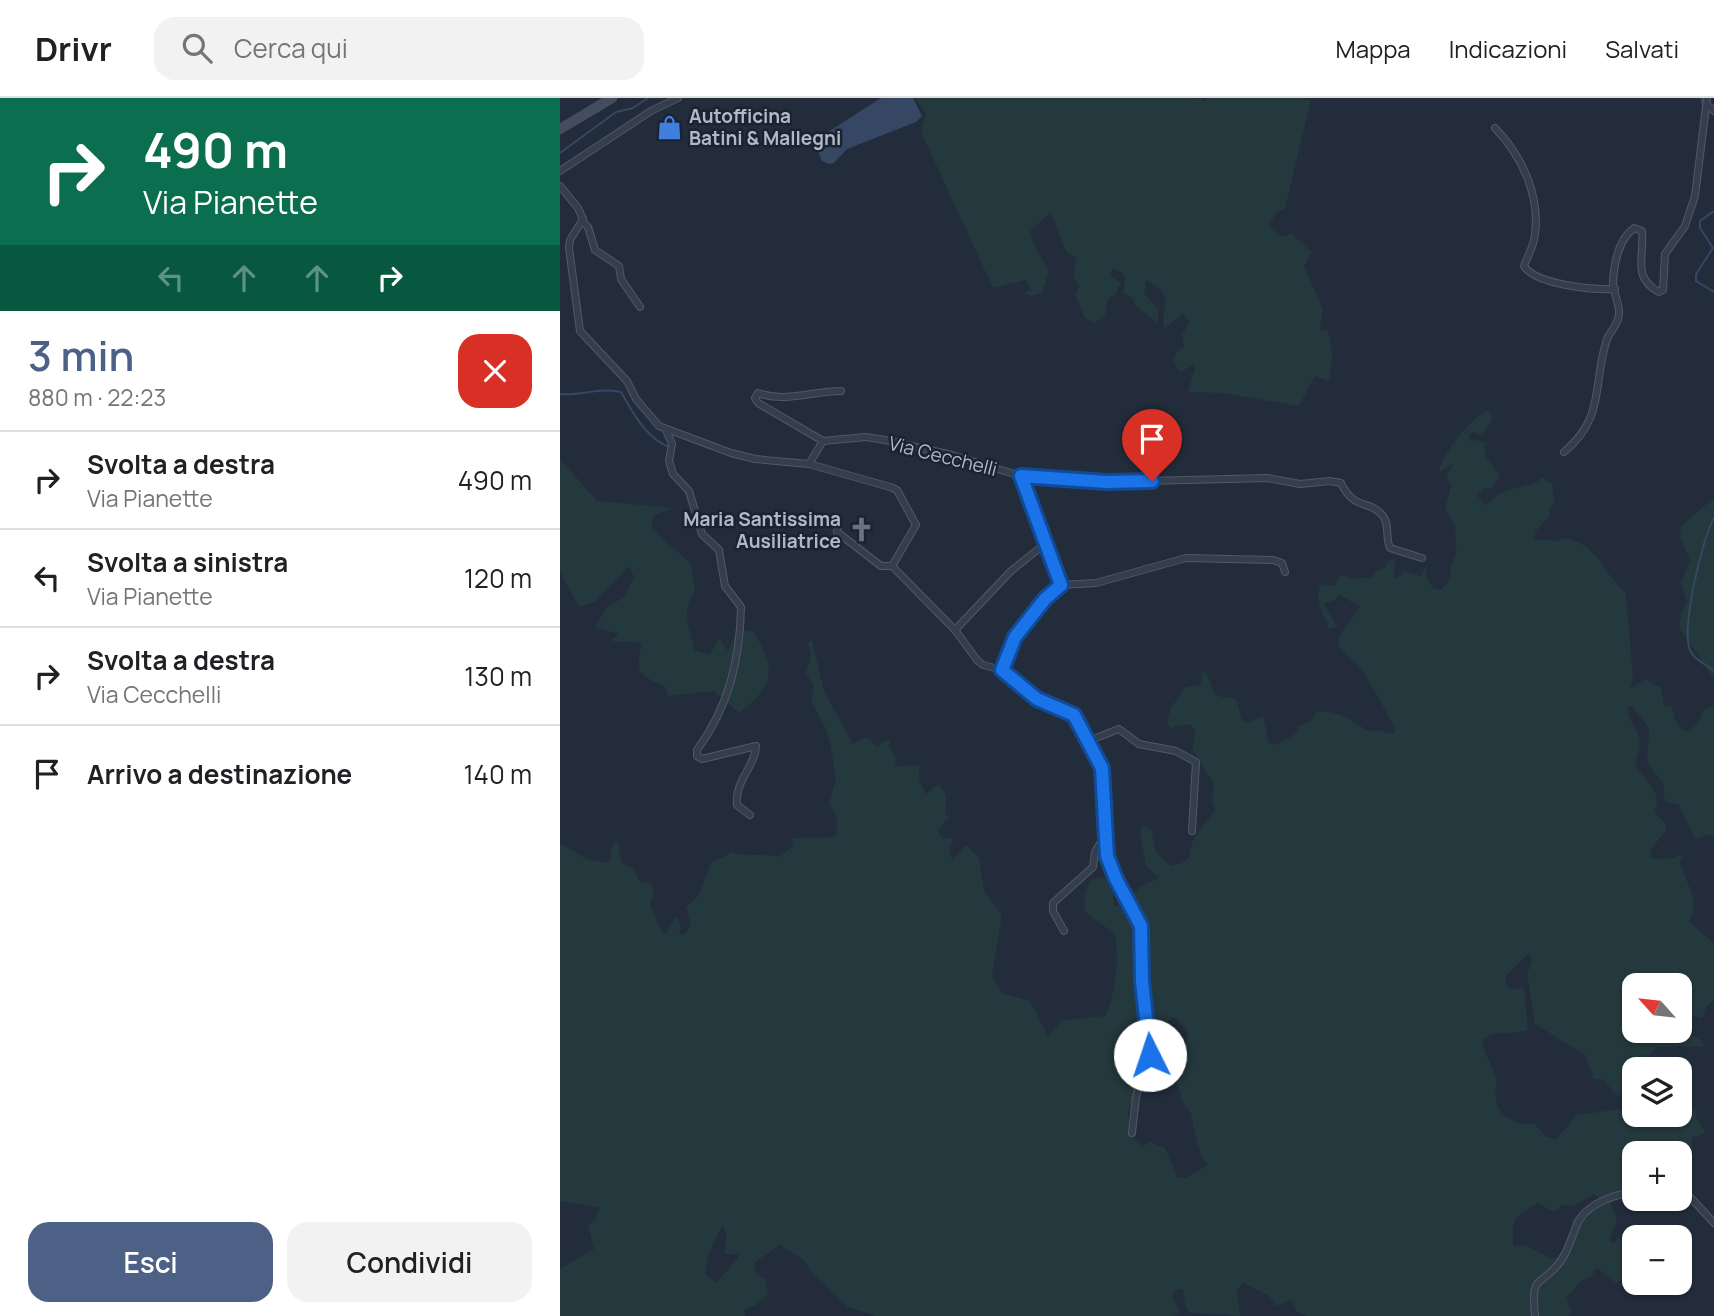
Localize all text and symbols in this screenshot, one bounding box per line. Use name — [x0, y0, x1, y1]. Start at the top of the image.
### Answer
search box — [154, 17, 644, 80]
text: Drivr — [35, 26, 112, 71]
icon: search — [178, 29, 216, 67]
text: Cerca qui — [234, 30, 348, 66]
text: Mappa — [1335, 32, 1411, 65]
text: Indicazioni — [1449, 32, 1567, 65]
text: Salvati — [1605, 32, 1679, 65]
place label: Autofficina Batini & Mallegni — [689, 103, 841, 151]
shop icon: Autofficina Batini & Mallegni — [655, 113, 683, 141]
text: 490 m — [143, 116, 288, 183]
icon: right — [28, 126, 119, 217]
text: Via Pianette — [143, 180, 318, 224]
icon: left — [152, 259, 190, 297]
icon: ahead — [225, 259, 263, 297]
icon: ahead — [298, 259, 336, 297]
icon: right — [371, 259, 409, 297]
text: 3 min — [28, 326, 134, 384]
button: close — [458, 334, 532, 408]
text: 880 m · 22:23 — [28, 381, 166, 413]
pin — [1122, 409, 1182, 481]
icon: arrive — [1133, 420, 1171, 458]
street label: Via Cecchelli — [886, 430, 1000, 482]
text: Svolta a destra — [87, 446, 275, 482]
icon: right — [28, 461, 66, 499]
text: 490 m — [458, 462, 532, 498]
text: Via Pianette — [87, 482, 213, 514]
place label: Maria Santissima Ausiliatrice — [683, 506, 841, 554]
church icon: Maria Santissima Ausiliatrice — [847, 516, 875, 544]
text: Svolta a sinistra — [87, 544, 288, 580]
icon: left — [28, 559, 66, 597]
text: 120 m — [464, 560, 532, 596]
text: Via Pianette — [87, 580, 213, 612]
text: Svolta a destra — [87, 642, 275, 678]
icon: right — [28, 657, 66, 695]
text: 130 m — [464, 658, 532, 694]
text: Via Cecchelli — [87, 678, 221, 710]
icon: arrive — [28, 755, 66, 793]
text: Arrivo a destinazione — [87, 756, 352, 792]
text: 140 m — [463, 756, 532, 792]
north arrow — [1622, 973, 1692, 1043]
map controls — [1622, 973, 1692, 1295]
position arrow — [1113, 1018, 1187, 1092]
button: layers — [1622, 1057, 1692, 1127]
button: + — [1622, 1141, 1692, 1211]
button: Esci — [28, 1222, 273, 1302]
button: Condividi — [287, 1222, 532, 1302]
button: − — [1622, 1225, 1692, 1295]

